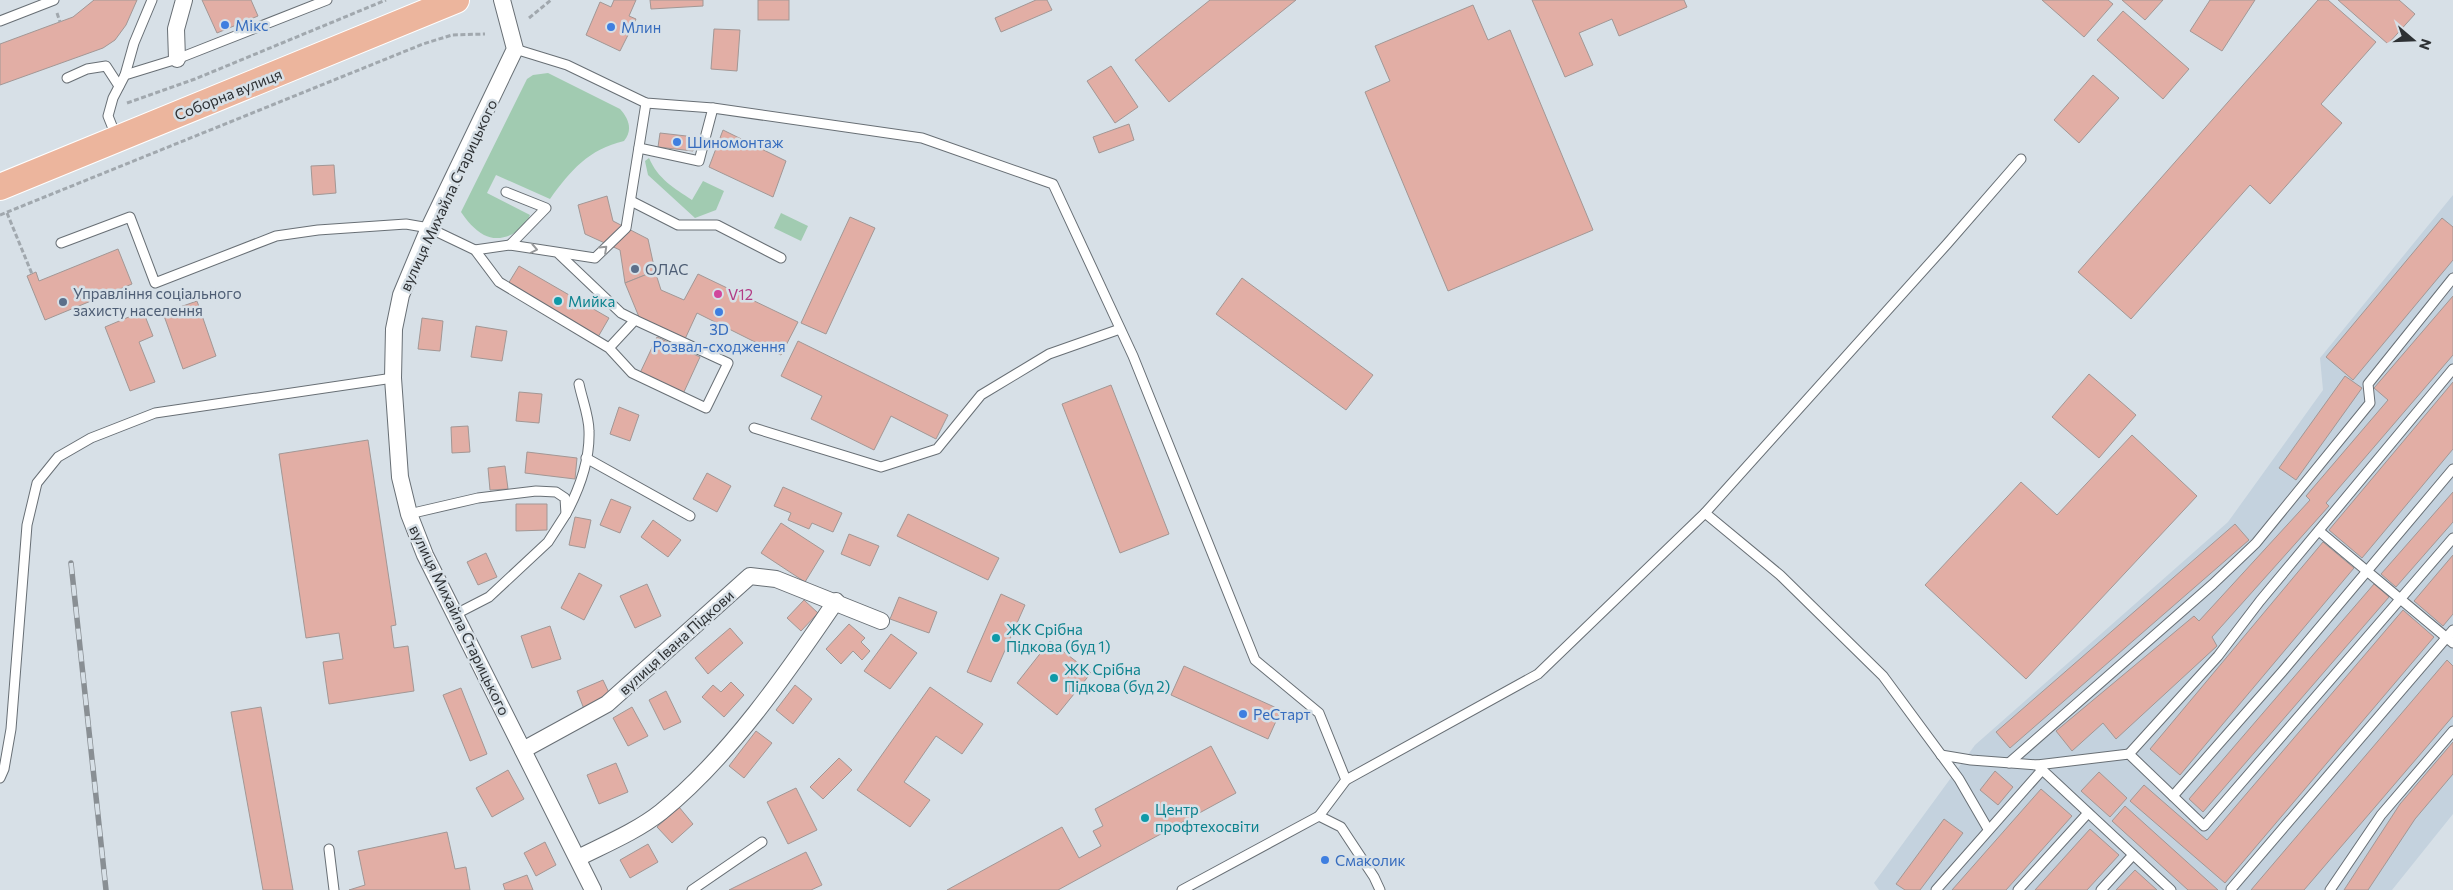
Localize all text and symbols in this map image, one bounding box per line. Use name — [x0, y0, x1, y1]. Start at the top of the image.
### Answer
north arrow — [2388, 15, 2438, 65]
place label: Мікс — [235, 16, 268, 34]
place label: Млин — [621, 18, 661, 36]
marker: Мікс — [219, 19, 231, 31]
marker: Млин — [605, 21, 617, 33]
text: N — [2416, 37, 2436, 52]
street label: Соборна вулиця — [172, 64, 284, 124]
street label: вулиця Михайла Старицького — [396, 96, 500, 294]
place label: Шиномонтаж — [687, 133, 784, 151]
marker: Шиномонтаж — [671, 136, 683, 148]
one-way arrow — [530, 244, 538, 254]
one-way arrow — [598, 246, 607, 255]
place label: ОЛАС — [645, 260, 688, 278]
marker: ОЛАС — [629, 263, 641, 275]
place label: Управління соціального захисту населення — [73, 284, 242, 319]
place label: V12 — [728, 285, 753, 303]
marker: V12 — [712, 288, 724, 300]
place label: Мийка — [568, 292, 615, 310]
marker: Мийка — [552, 295, 564, 307]
marker: Управління соціального захисту населення — [57, 296, 69, 308]
marker: 3D Розвал-сходження — [713, 306, 725, 318]
place label: 3D Розвал-сходження — [652, 320, 786, 355]
street label: вулиця Михайла Старицького — [406, 522, 514, 718]
street label: вулиця Івана Підкови — [615, 586, 737, 698]
place label: ЖК Срібна Підкова (буд 1) — [1006, 620, 1111, 655]
marker: ЖК Срібна Підкова (буд 1) — [990, 632, 1002, 644]
place label: ЖК Срібна Підкова (буд 2) — [1064, 660, 1170, 695]
marker: ЖК Срібна Підкова (буд 2) — [1048, 672, 1060, 684]
place label: РеСтарт — [1253, 705, 1311, 723]
marker: РеСтарт — [1237, 708, 1249, 720]
place label: Центр профтехосвіти — [1155, 800, 1259, 835]
marker: Центр профтехосвіти — [1139, 812, 1151, 824]
place label: Смаколик — [1335, 851, 1406, 869]
marker: Смаколик — [1319, 854, 1331, 866]

